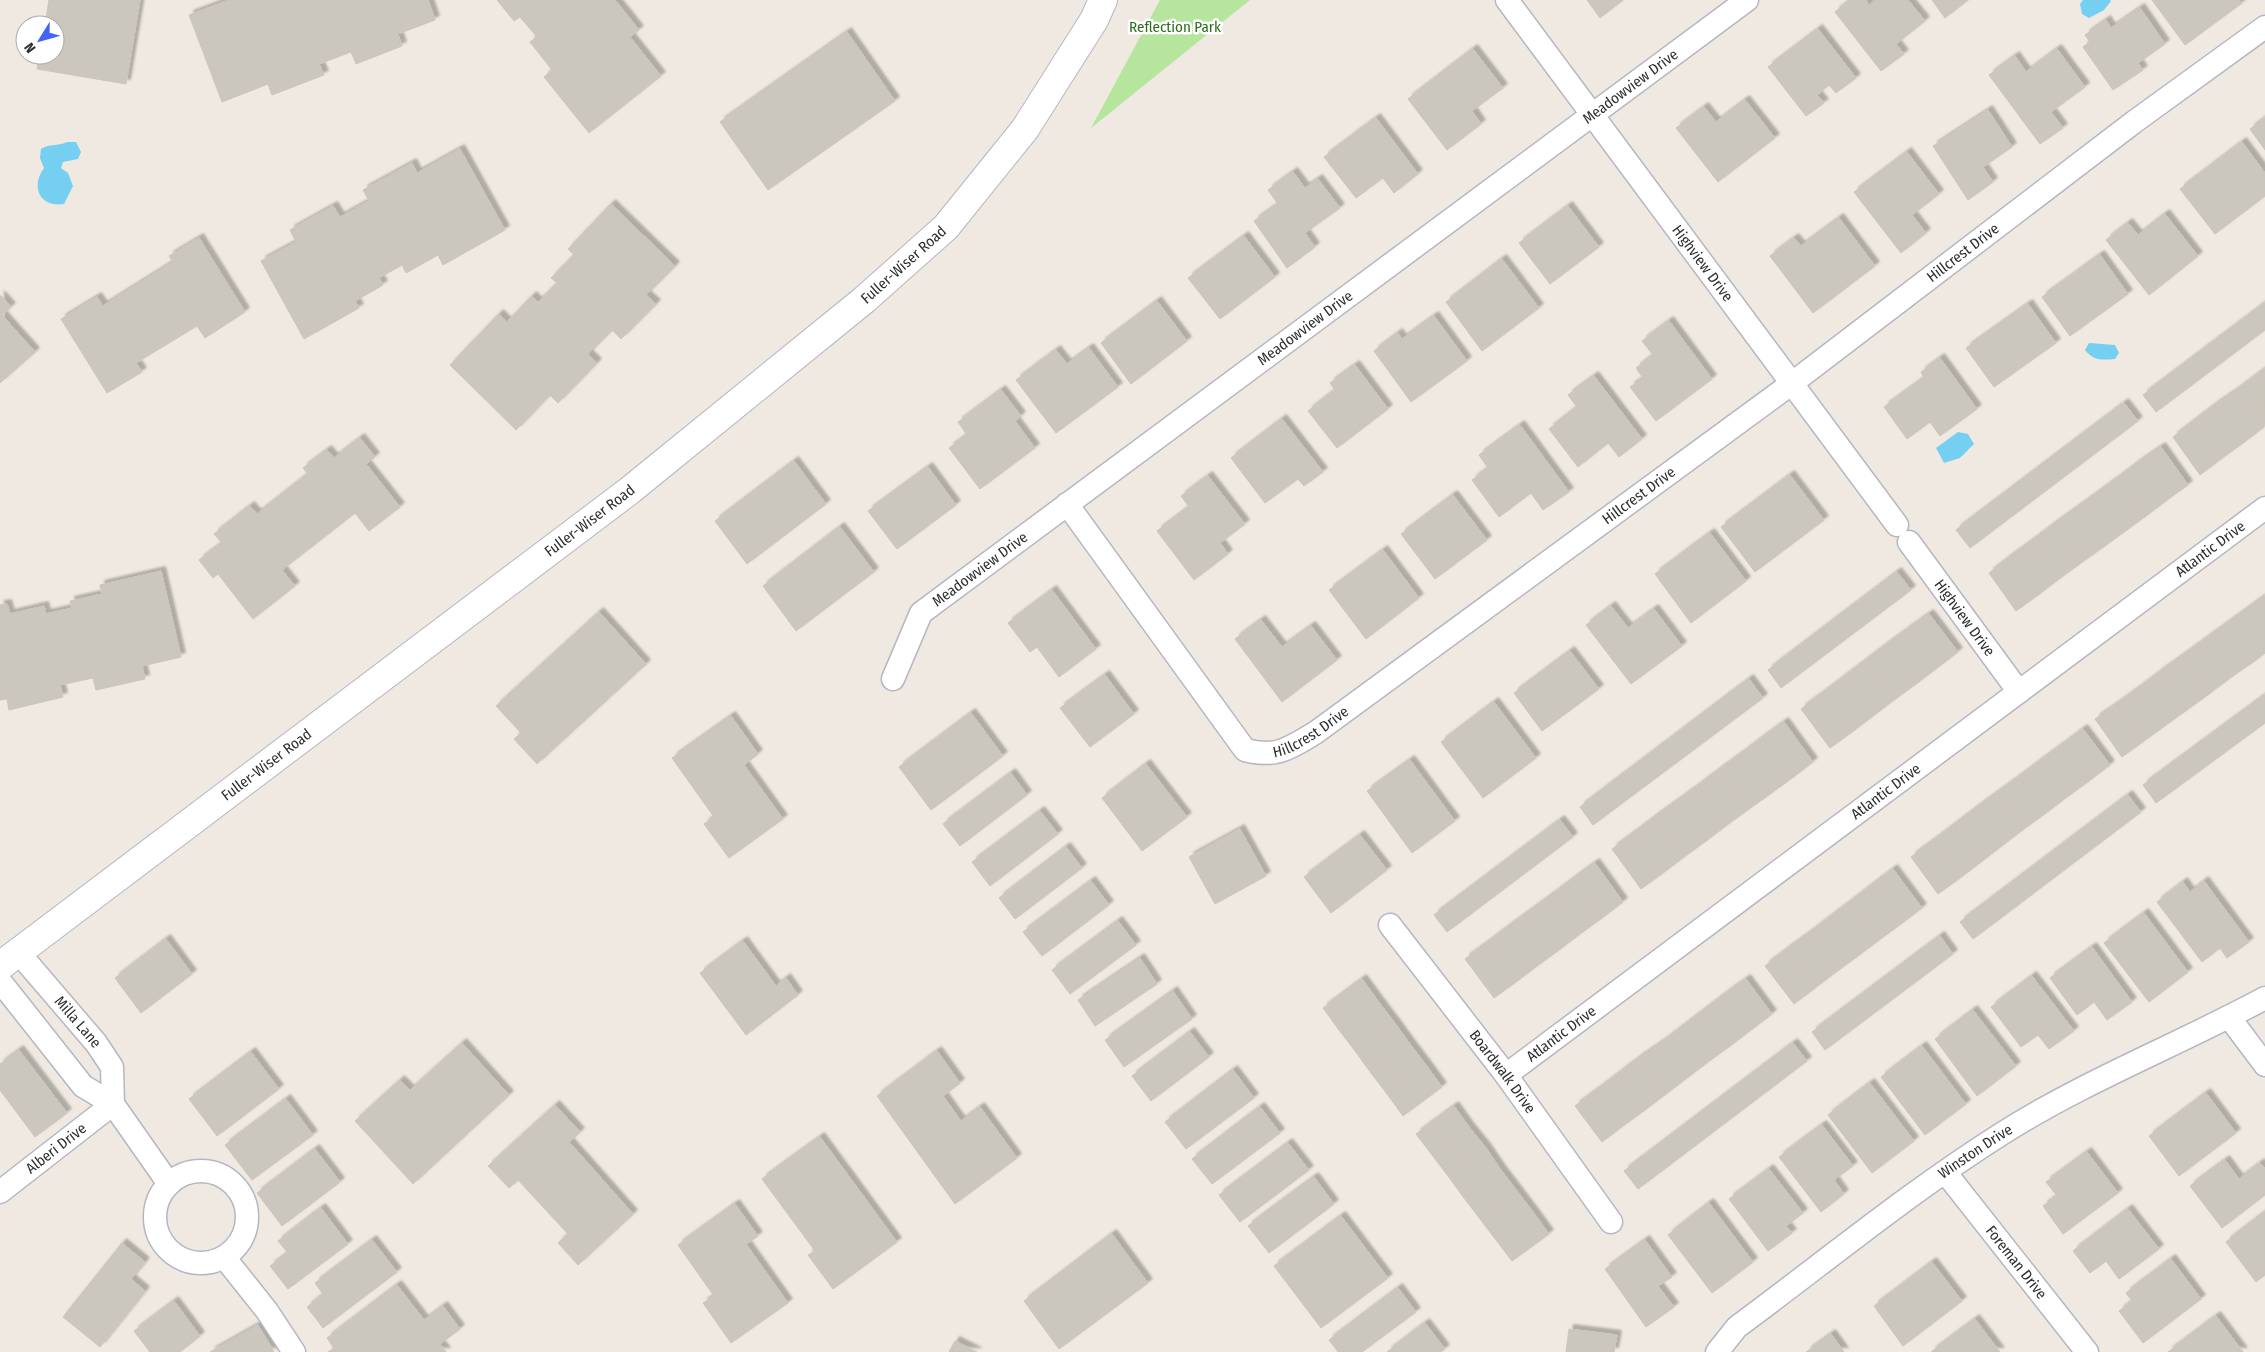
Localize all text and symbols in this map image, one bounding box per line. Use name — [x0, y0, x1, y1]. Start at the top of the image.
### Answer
north arrow — [15, 15, 65, 65]
park label: Reflection Park — [1129, 18, 1221, 36]
text: N — [21, 39, 39, 56]
street label: Meadowview Drive — [1579, 45, 1682, 128]
street label: Hillcrest Drive — [1923, 219, 2002, 286]
street label: Highview Drive — [1668, 221, 1737, 305]
street label: Fuller-Wiser Road — [857, 222, 950, 307]
street label: Meadowview Drive — [1254, 287, 1356, 369]
street label: Hillcrest Drive — [1599, 463, 1679, 528]
street label: Fuller-Wiser Road — [541, 481, 638, 560]
street label: Atlantic Drive — [2172, 517, 2249, 581]
street label: Meadowview Drive — [929, 528, 1031, 611]
street label: Highview Drive — [1930, 576, 1999, 660]
street label: Hillcrest Drive — [1271, 702, 1352, 761]
street label: Fuller-Wiser Road — [218, 725, 315, 805]
street label: Atlantic Drive — [1847, 759, 1924, 823]
street label: Milla Lane — [51, 992, 105, 1051]
street label: Atlantic Drive — [1523, 1002, 1600, 1066]
street label: Boardwalk Drive — [1466, 1027, 1540, 1117]
street label: Alberi Drive — [22, 1119, 90, 1177]
street label: Winston Drive — [1935, 1120, 2016, 1183]
street label: Foreman Drive — [1982, 1222, 2051, 1303]

